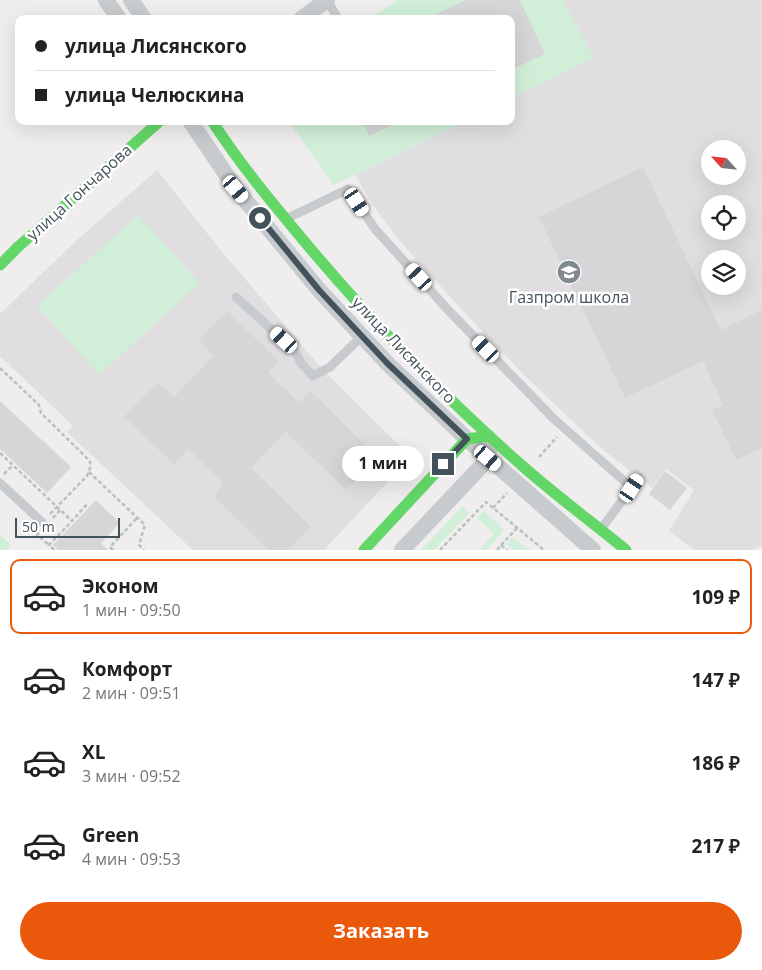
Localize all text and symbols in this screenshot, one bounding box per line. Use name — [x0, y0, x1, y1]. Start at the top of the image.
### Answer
text: улица Лисянского — [65, 33, 247, 59]
text: улица Челюскина — [65, 82, 244, 108]
street label: улица Гончарова — [22, 139, 136, 245]
north arrow — [701, 140, 746, 185]
map controls — [701, 140, 746, 295]
car — [220, 173, 251, 205]
car — [342, 185, 371, 219]
button: locate — [701, 195, 746, 240]
route start — [249, 207, 271, 229]
button: layers — [701, 250, 746, 295]
school or university icon: Газпром школа — [556, 259, 582, 285]
car — [403, 261, 434, 293]
place label: Газпром школа — [509, 286, 629, 308]
street label: улица Лисянского — [347, 292, 461, 408]
car — [267, 324, 300, 356]
car — [470, 333, 501, 365]
car — [471, 442, 504, 474]
callout: 1 мин — [343, 446, 426, 482]
text: 1 мин — [359, 452, 407, 474]
route end — [432, 453, 454, 475]
car — [617, 471, 646, 505]
scale bar — [15, 515, 120, 538]
text: 50 m — [22, 517, 55, 536]
text: Эконом — [82, 573, 159, 599]
icon: car — [22, 574, 67, 619]
text: 109 ₽ — [691, 584, 740, 610]
text: 1 мин · 09:50 — [82, 599, 181, 621]
text: Комфорт — [82, 656, 172, 682]
icon: car — [22, 657, 67, 702]
text: 147 ₽ — [691, 667, 740, 693]
text: 2 мин · 09:51 — [82, 682, 181, 704]
text: XL — [82, 739, 105, 765]
icon: car — [22, 740, 67, 785]
text: 186 ₽ — [691, 750, 740, 776]
text: 3 мин · 09:52 — [82, 765, 181, 787]
text: Green — [82, 822, 139, 848]
icon: car — [22, 823, 67, 868]
text: 217 ₽ — [691, 833, 740, 859]
text: 4 мин · 09:53 — [82, 848, 181, 870]
button: Заказать — [20, 902, 742, 960]

